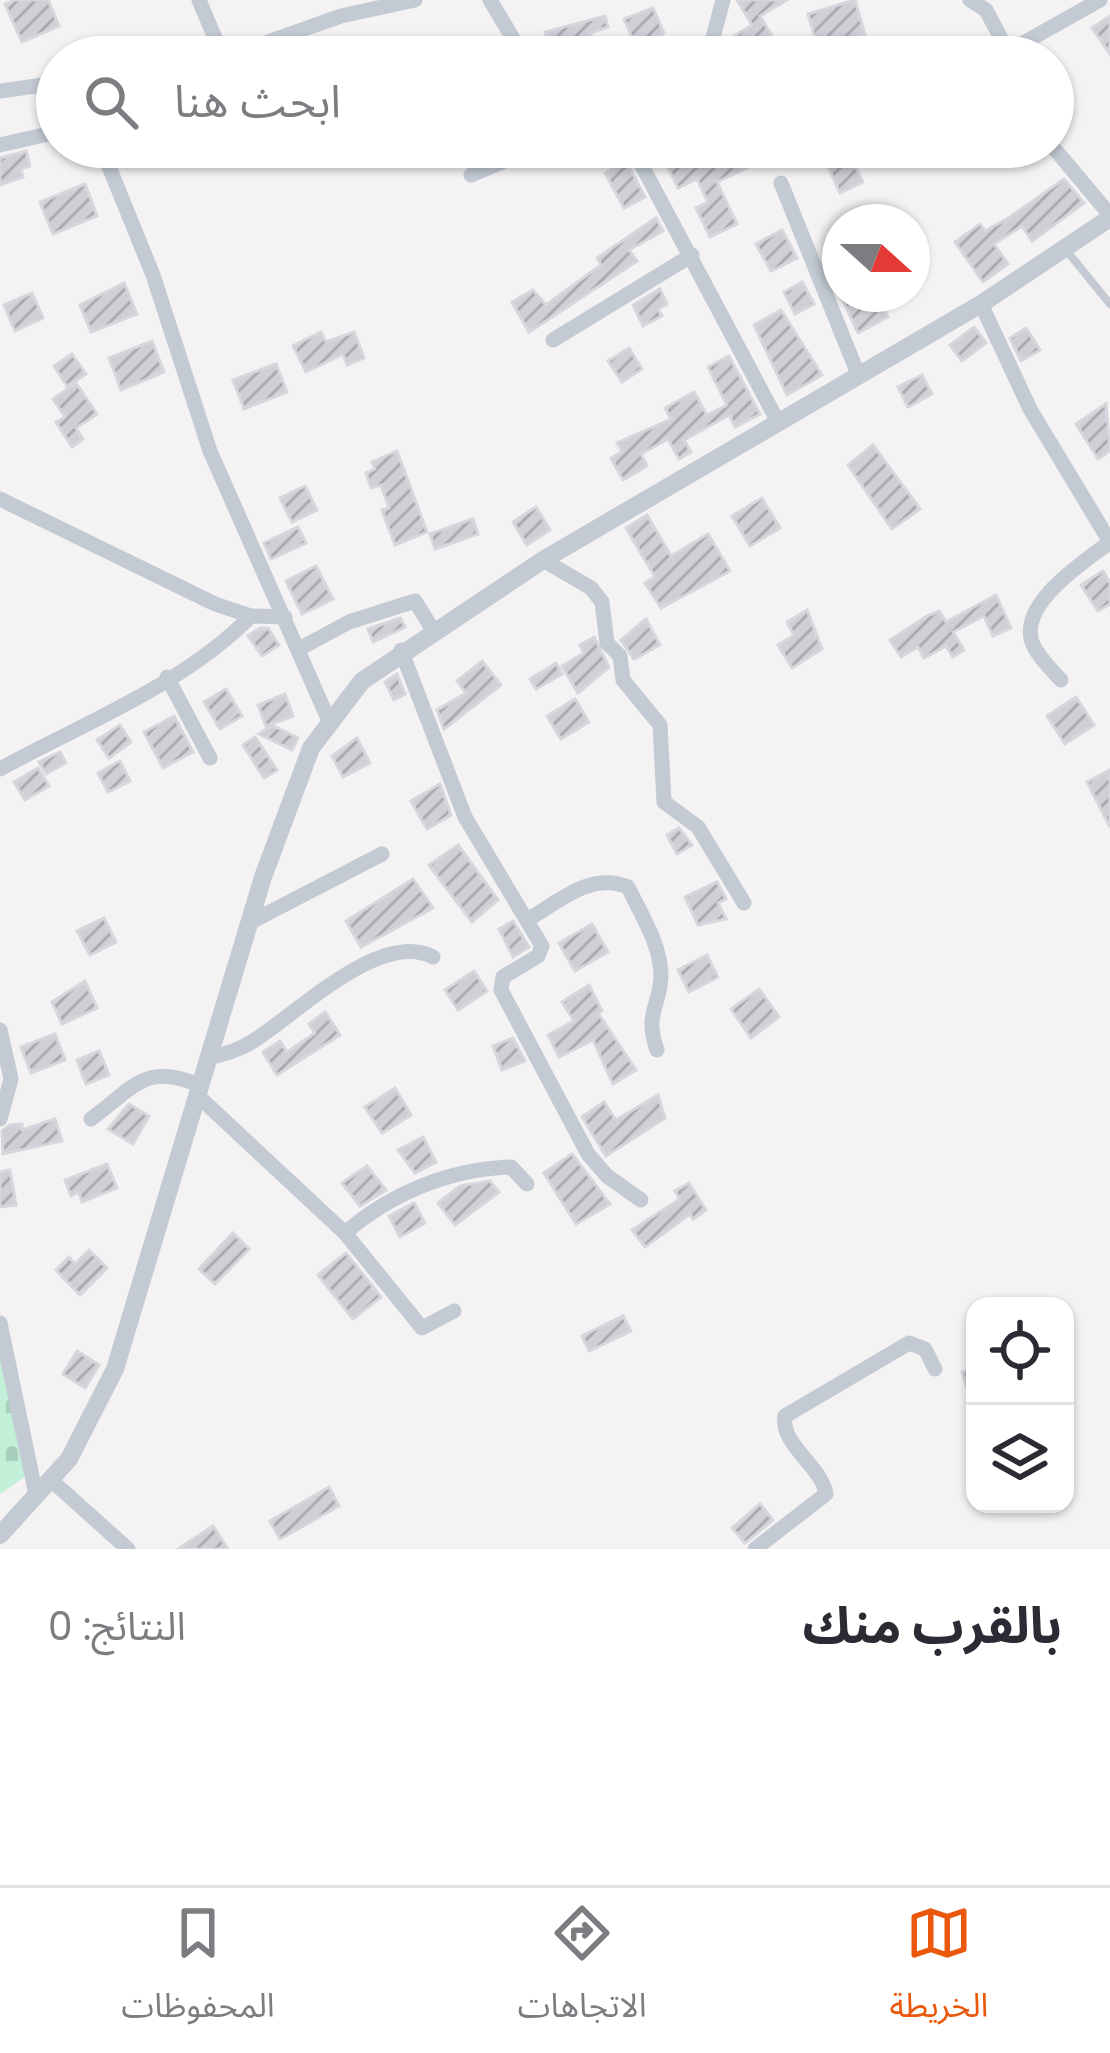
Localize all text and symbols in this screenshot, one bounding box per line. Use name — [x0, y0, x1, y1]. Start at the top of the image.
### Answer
search box — [36, 36, 1074, 168]
icon: search — [78, 69, 144, 135]
text: ابحث هنا — [174, 70, 341, 133]
north arrow — [822, 204, 930, 312]
map controls — [966, 1297, 1074, 1513]
button: locate — [966, 1297, 1074, 1405]
button: layers — [966, 1405, 1074, 1513]
text: بالقرب منك — [803, 1589, 1062, 1661]
text: النتائج: 0 — [48, 1599, 186, 1654]
tab: المحفوظات — [122, 1900, 275, 2041]
tab: الاتجاهات — [518, 1900, 647, 2041]
tab: الخريطة — [890, 1900, 988, 2041]

